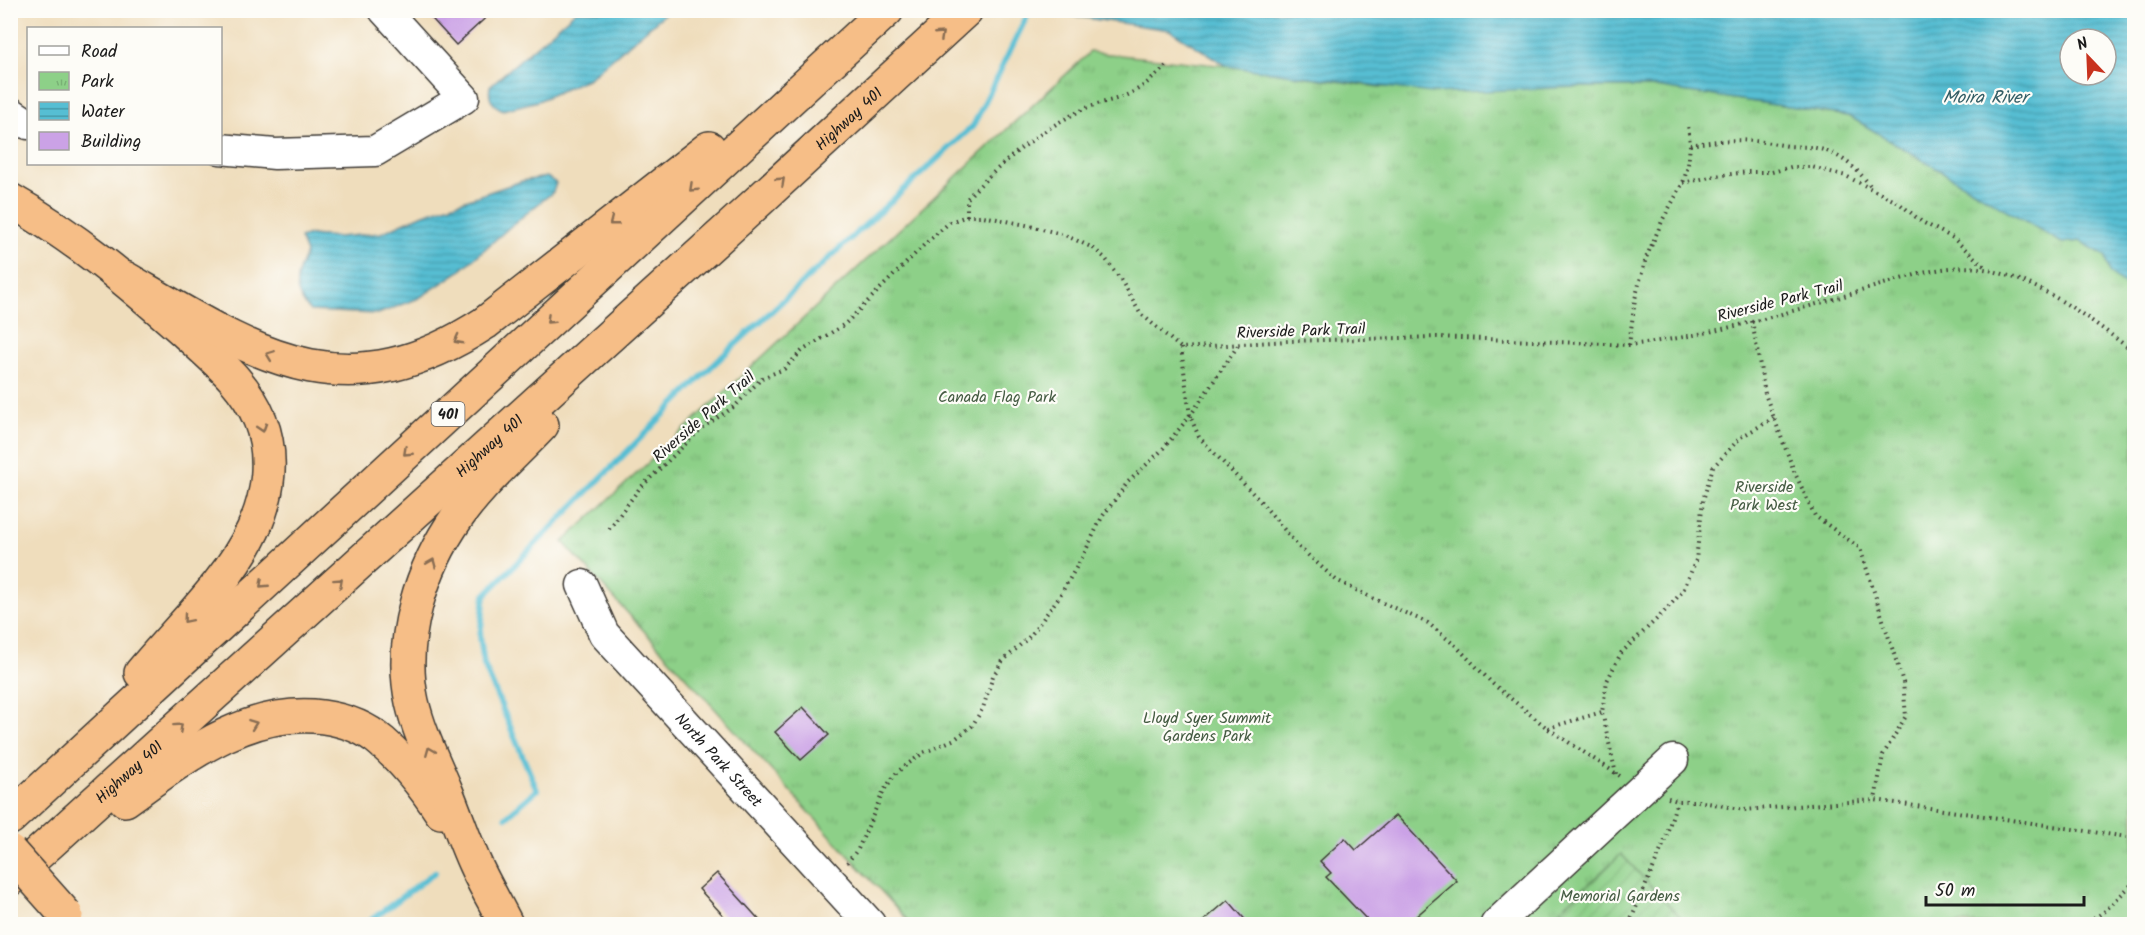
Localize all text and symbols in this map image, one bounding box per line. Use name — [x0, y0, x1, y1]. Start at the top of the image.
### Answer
legend — [27, 27, 222, 165]
north arrow — [2058, 27, 2118, 87]
one-way arrow — [933, 31, 944, 42]
text: N — [2073, 31, 2092, 58]
text: Road — [81, 38, 118, 67]
text: Park — [81, 68, 114, 97]
street label: Highway 401 — [810, 82, 889, 157]
water label: Moira River — [1943, 84, 2031, 113]
text: Water — [81, 98, 126, 127]
text: Building — [81, 128, 141, 157]
one-way arrow — [774, 177, 785, 188]
one-way arrow — [690, 181, 700, 192]
one-way arrow — [609, 215, 620, 226]
street label: Riverside Park Trail — [1715, 274, 1846, 329]
one-way arrow — [546, 313, 557, 324]
street label: Riverside Park Trail — [1236, 317, 1366, 346]
one-way arrow — [453, 333, 464, 344]
one-way arrow — [265, 349, 276, 362]
street label: Riverside Park Trail — [647, 365, 761, 469]
park label: Canada Flag Park — [938, 385, 1056, 410]
road number: 401 — [432, 402, 464, 426]
street label: Highway 401 — [450, 409, 530, 484]
one-way arrow — [255, 422, 267, 433]
one-way arrow — [403, 445, 413, 456]
park label: Riverside Park West — [1730, 475, 1799, 518]
one-way arrow — [425, 558, 437, 569]
one-way arrow — [260, 577, 271, 588]
one-way arrow — [332, 578, 343, 589]
one-way arrow — [184, 612, 195, 623]
park label: Lloyd Syer Summit Gardens Park — [1143, 706, 1272, 749]
street label: North Park Street — [668, 708, 769, 814]
one-way arrow — [247, 718, 258, 731]
one-way arrow — [172, 723, 183, 734]
street label: Highway 401 — [90, 735, 169, 810]
one-way arrow — [425, 747, 437, 758]
scale bar — [1926, 869, 2084, 907]
text: 50 m — [1935, 877, 1975, 906]
park label: Memorial Gardens — [1560, 884, 1680, 909]

